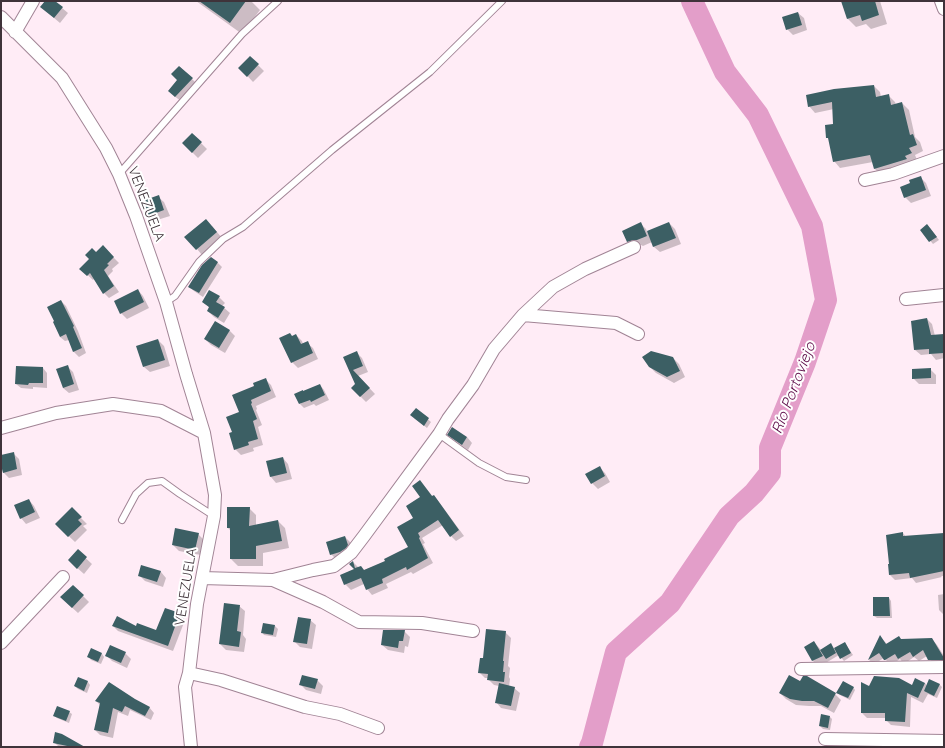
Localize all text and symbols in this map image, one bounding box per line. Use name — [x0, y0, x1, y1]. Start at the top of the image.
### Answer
street label: VENEZUELA — [124, 164, 168, 244]
water label: Río Portoviejo — [768, 340, 820, 436]
street label: VENEZUELA — [172, 547, 200, 627]

